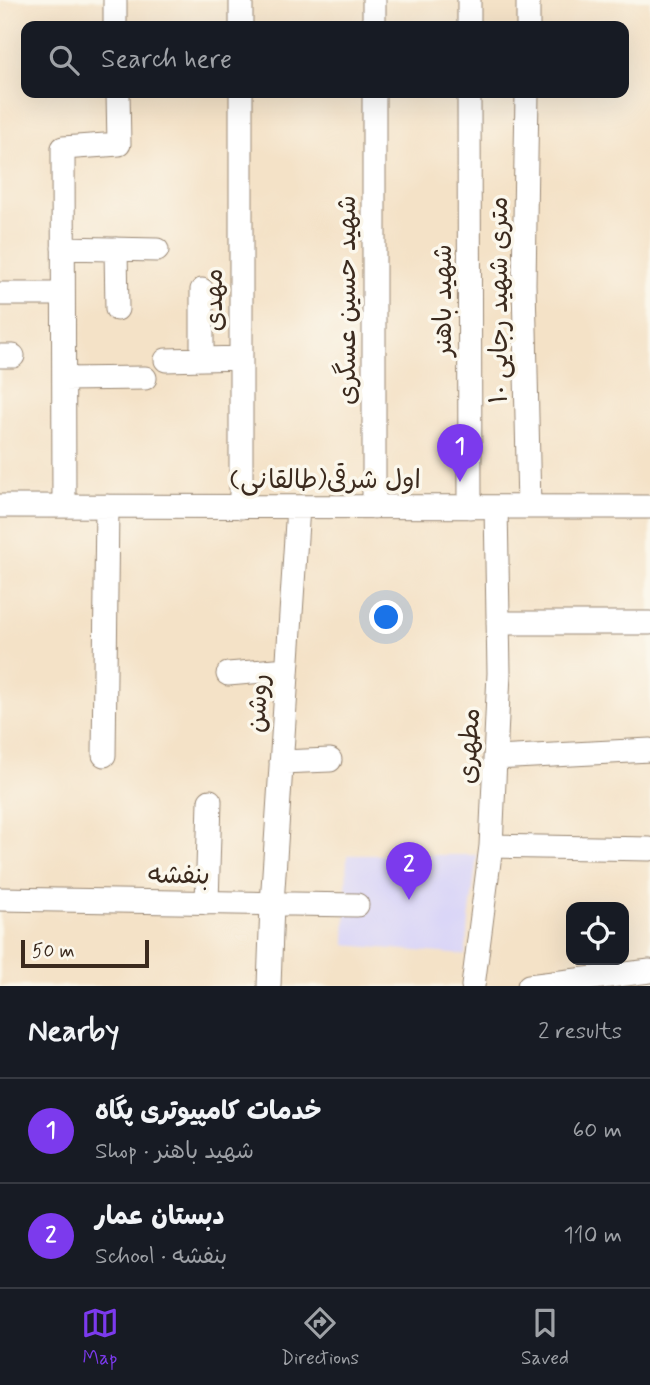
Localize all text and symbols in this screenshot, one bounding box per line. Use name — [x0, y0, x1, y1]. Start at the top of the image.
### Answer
search box — [21, 21, 629, 98]
icon: search — [45, 41, 83, 79]
text: Search here — [101, 43, 232, 77]
street label: شهید حسین عسگری — [331, 195, 365, 405]
street label: ۱۰ متری شهید رجایی — [483, 196, 517, 404]
street label: شهید باهنر — [427, 244, 461, 358]
street label: مهدی — [198, 268, 232, 332]
pin: 1 — [437, 424, 483, 482]
street label: اول شرقی(طالقانی) — [229, 463, 421, 498]
your location — [369, 600, 403, 634]
street label: روشن — [240, 672, 278, 734]
street label: مطهری — [451, 707, 489, 785]
pin: 2 — [386, 842, 432, 900]
street label: بنفشه — [148, 858, 210, 894]
map controls — [566, 902, 629, 965]
button: locate — [566, 902, 629, 965]
scale bar — [21, 937, 149, 969]
text: 50 m — [32, 939, 75, 964]
text: Nearby — [28, 1012, 119, 1051]
text: 2 results — [538, 1017, 622, 1047]
text: خدمات کامپیوتری پگاه — [95, 1095, 322, 1129]
text: 1 — [46, 1116, 56, 1146]
text: 60 m — [573, 1116, 622, 1146]
text: Shop · شهید باهنر — [95, 1137, 254, 1167]
text: دبستان عمار — [95, 1200, 225, 1234]
text: 2 — [45, 1221, 57, 1251]
text: 110 m — [563, 1221, 622, 1251]
text: School · بنفشه — [95, 1242, 227, 1272]
tab: Map — [81, 1304, 119, 1371]
tab: Directions — [281, 1304, 359, 1371]
tab: Saved — [521, 1304, 569, 1371]

